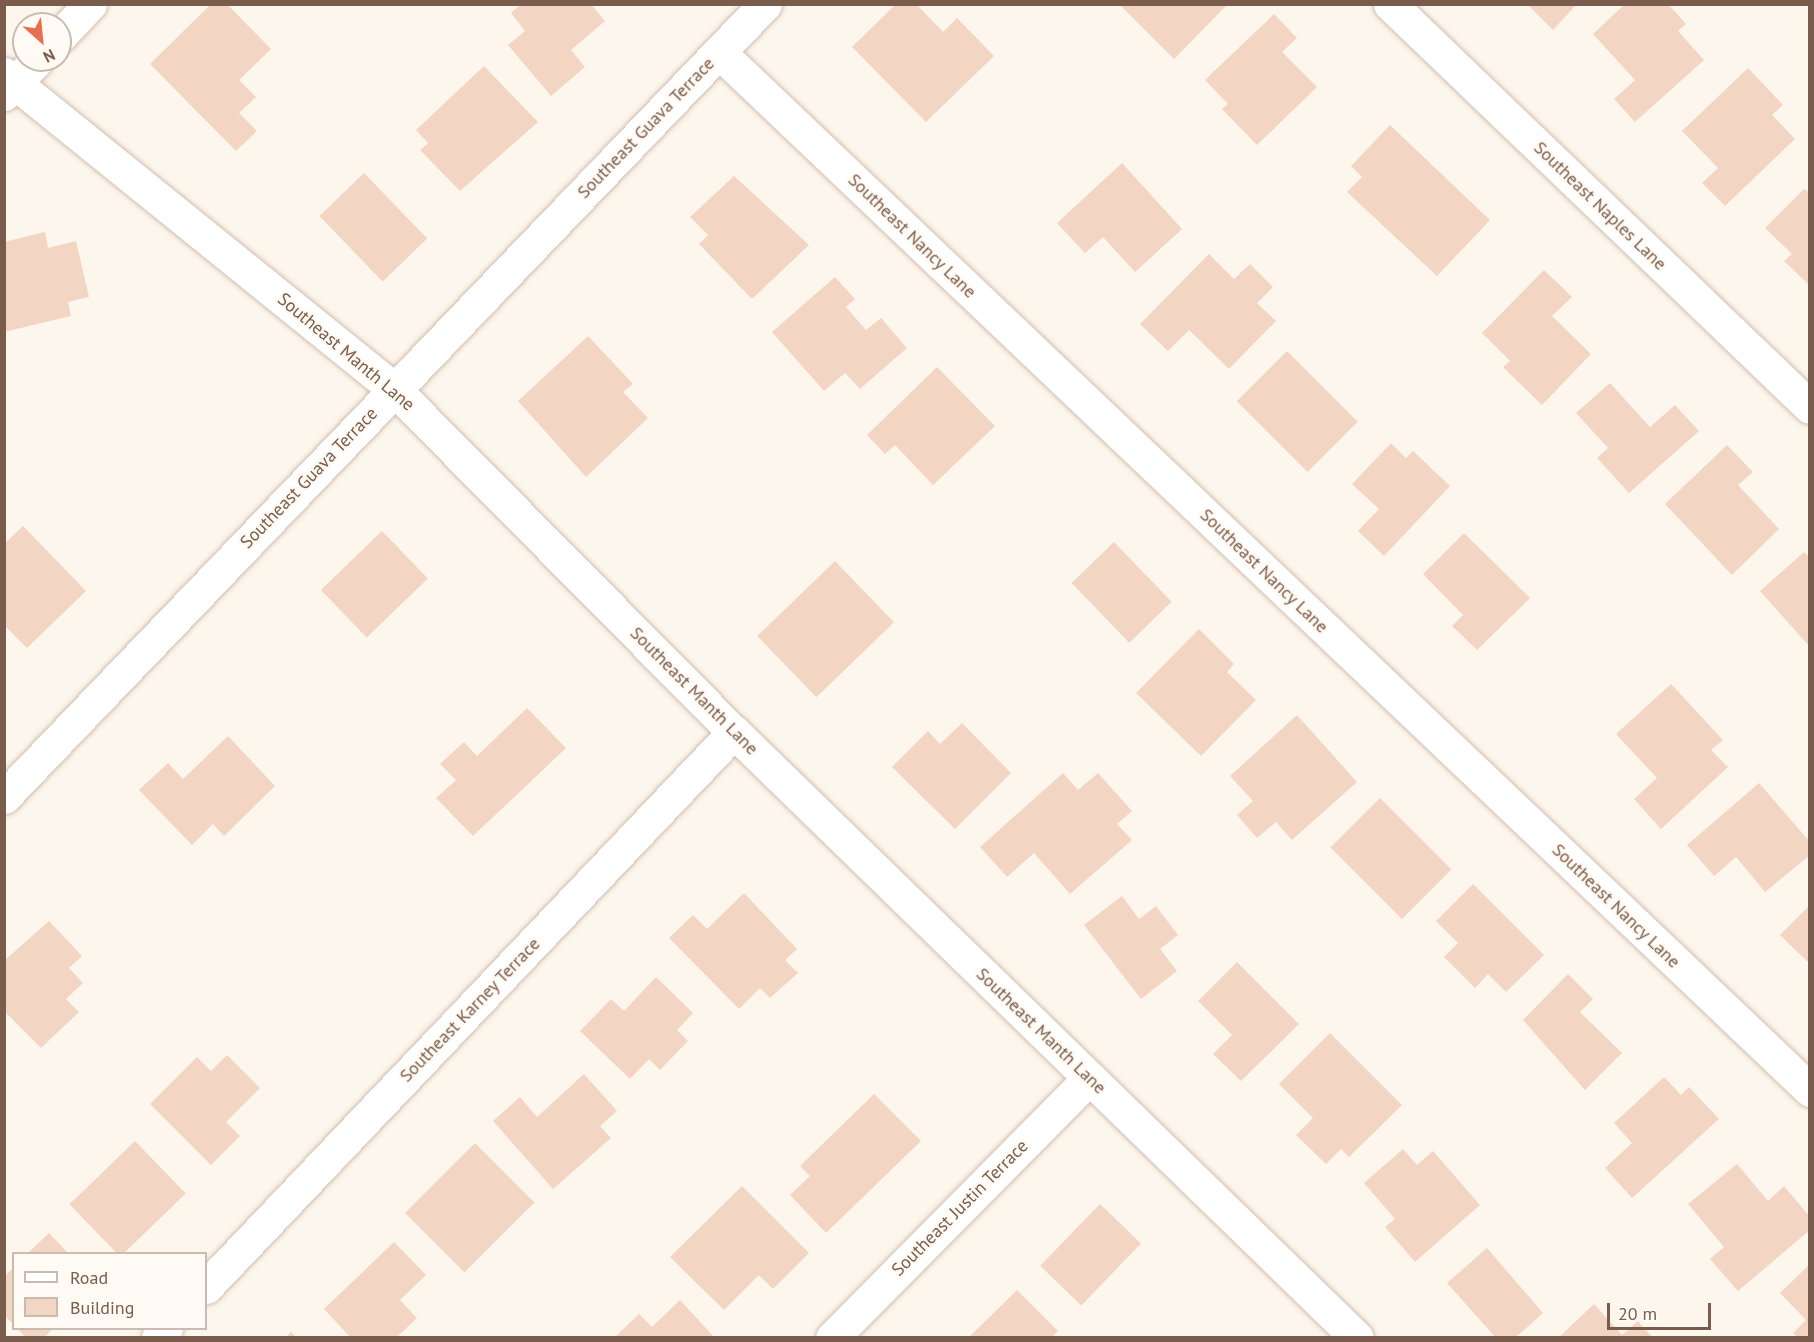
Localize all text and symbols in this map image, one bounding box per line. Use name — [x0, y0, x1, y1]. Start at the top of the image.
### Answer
north arrow — [12, 12, 72, 72]
text: N — [40, 45, 58, 68]
street label: Southeast Guava Terrace — [573, 53, 719, 203]
street label: Southeast Naples Lane — [1529, 137, 1671, 275]
street label: Southeast Nancy Lane — [843, 169, 981, 303]
street label: Southeast Manth Lane — [273, 288, 419, 416]
street label: Southeast Guava Terrace — [236, 403, 382, 553]
street label: Southeast Nancy Lane — [1195, 504, 1333, 638]
street label: Southeast Manth Lane — [626, 623, 762, 759]
street label: Southeast Nancy Lane — [1547, 839, 1685, 973]
street label: Southeast Karney Terrace — [395, 933, 545, 1087]
street label: Southeast Manth Lane — [972, 963, 1110, 1099]
street label: Southeast Justin Terrace — [887, 1135, 1033, 1281]
legend — [12, 1252, 207, 1330]
text: Road — [70, 1266, 108, 1289]
scale bar — [1610, 1291, 1714, 1329]
text: Building — [70, 1296, 134, 1319]
text: 20 m — [1618, 1302, 1657, 1325]

